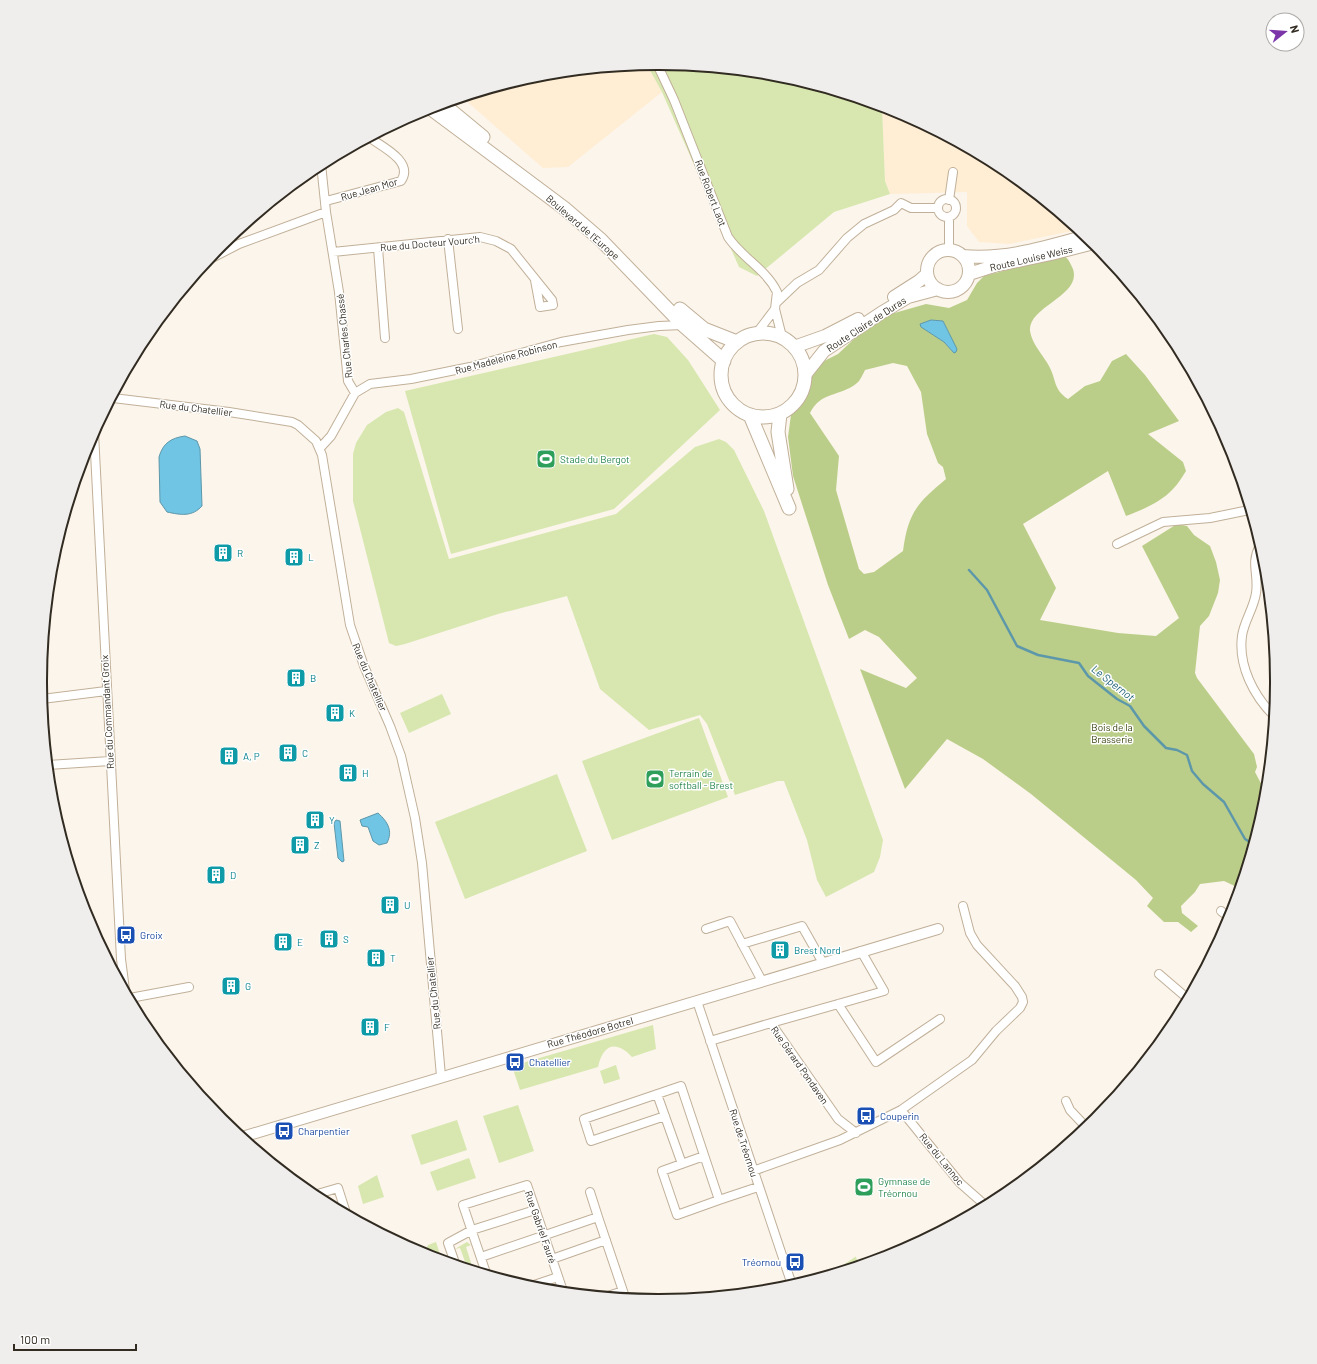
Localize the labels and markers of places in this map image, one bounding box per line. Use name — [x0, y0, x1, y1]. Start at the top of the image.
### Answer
sports icon: Stade du Bergot — [535, 448, 557, 470]
place label: Stade du Bergot — [560, 453, 630, 465]
building icon: R — [212, 542, 234, 564]
building icon: L — [283, 546, 305, 568]
place label: R — [237, 547, 243, 559]
place label: L — [308, 551, 314, 563]
building icon: B — [285, 667, 307, 689]
place label: B — [310, 672, 316, 684]
building icon: K — [324, 702, 346, 724]
place label: K — [349, 707, 355, 719]
building icon: C — [277, 742, 299, 764]
building icon: A, P — [218, 745, 240, 767]
place label: C — [302, 747, 308, 759]
place label: A, P — [243, 750, 260, 762]
building icon: H — [337, 762, 359, 784]
place label: H — [362, 767, 369, 779]
place label: Terrain de softball - Brest — [669, 767, 733, 791]
sports icon: Terrain de softball - Brest — [644, 768, 666, 790]
building icon: Y — [304, 809, 326, 831]
place label: Y — [329, 814, 335, 826]
building icon: Z — [289, 834, 311, 856]
place label: Z — [314, 839, 320, 851]
building icon: D — [205, 864, 227, 886]
place label: D — [230, 869, 236, 881]
building icon: U — [379, 894, 401, 916]
place label: U — [404, 899, 410, 911]
bus stop icon: Groix — [115, 924, 137, 946]
building icon: S — [318, 928, 340, 950]
place label: Groix — [140, 929, 163, 941]
building icon: E — [272, 931, 294, 953]
place label: S — [343, 933, 349, 945]
place label: E — [297, 936, 303, 948]
building icon: Brest Nord — [769, 939, 791, 961]
place label: Brest Nord — [794, 944, 841, 956]
building icon: T — [365, 947, 387, 969]
place label: T — [390, 952, 396, 964]
building icon: G — [220, 975, 242, 997]
place label: G — [245, 980, 251, 992]
building icon: F — [359, 1016, 381, 1038]
place label: F — [384, 1021, 390, 1033]
bus stop icon: Chatellier — [504, 1051, 526, 1073]
place label: Chatellier — [529, 1056, 571, 1068]
bus stop icon: Couperin — [855, 1105, 877, 1127]
place label: Couperin — [880, 1110, 919, 1122]
bus stop icon: Charpentier — [273, 1120, 295, 1142]
place label: Charpentier — [298, 1125, 350, 1137]
place label: Gymnase de Tréornou — [878, 1175, 930, 1199]
sports icon: Gymnase de Tréornou — [853, 1176, 875, 1198]
bus stop icon: Tréornou — [784, 1251, 806, 1273]
place label: Tréornou — [742, 1256, 781, 1268]

